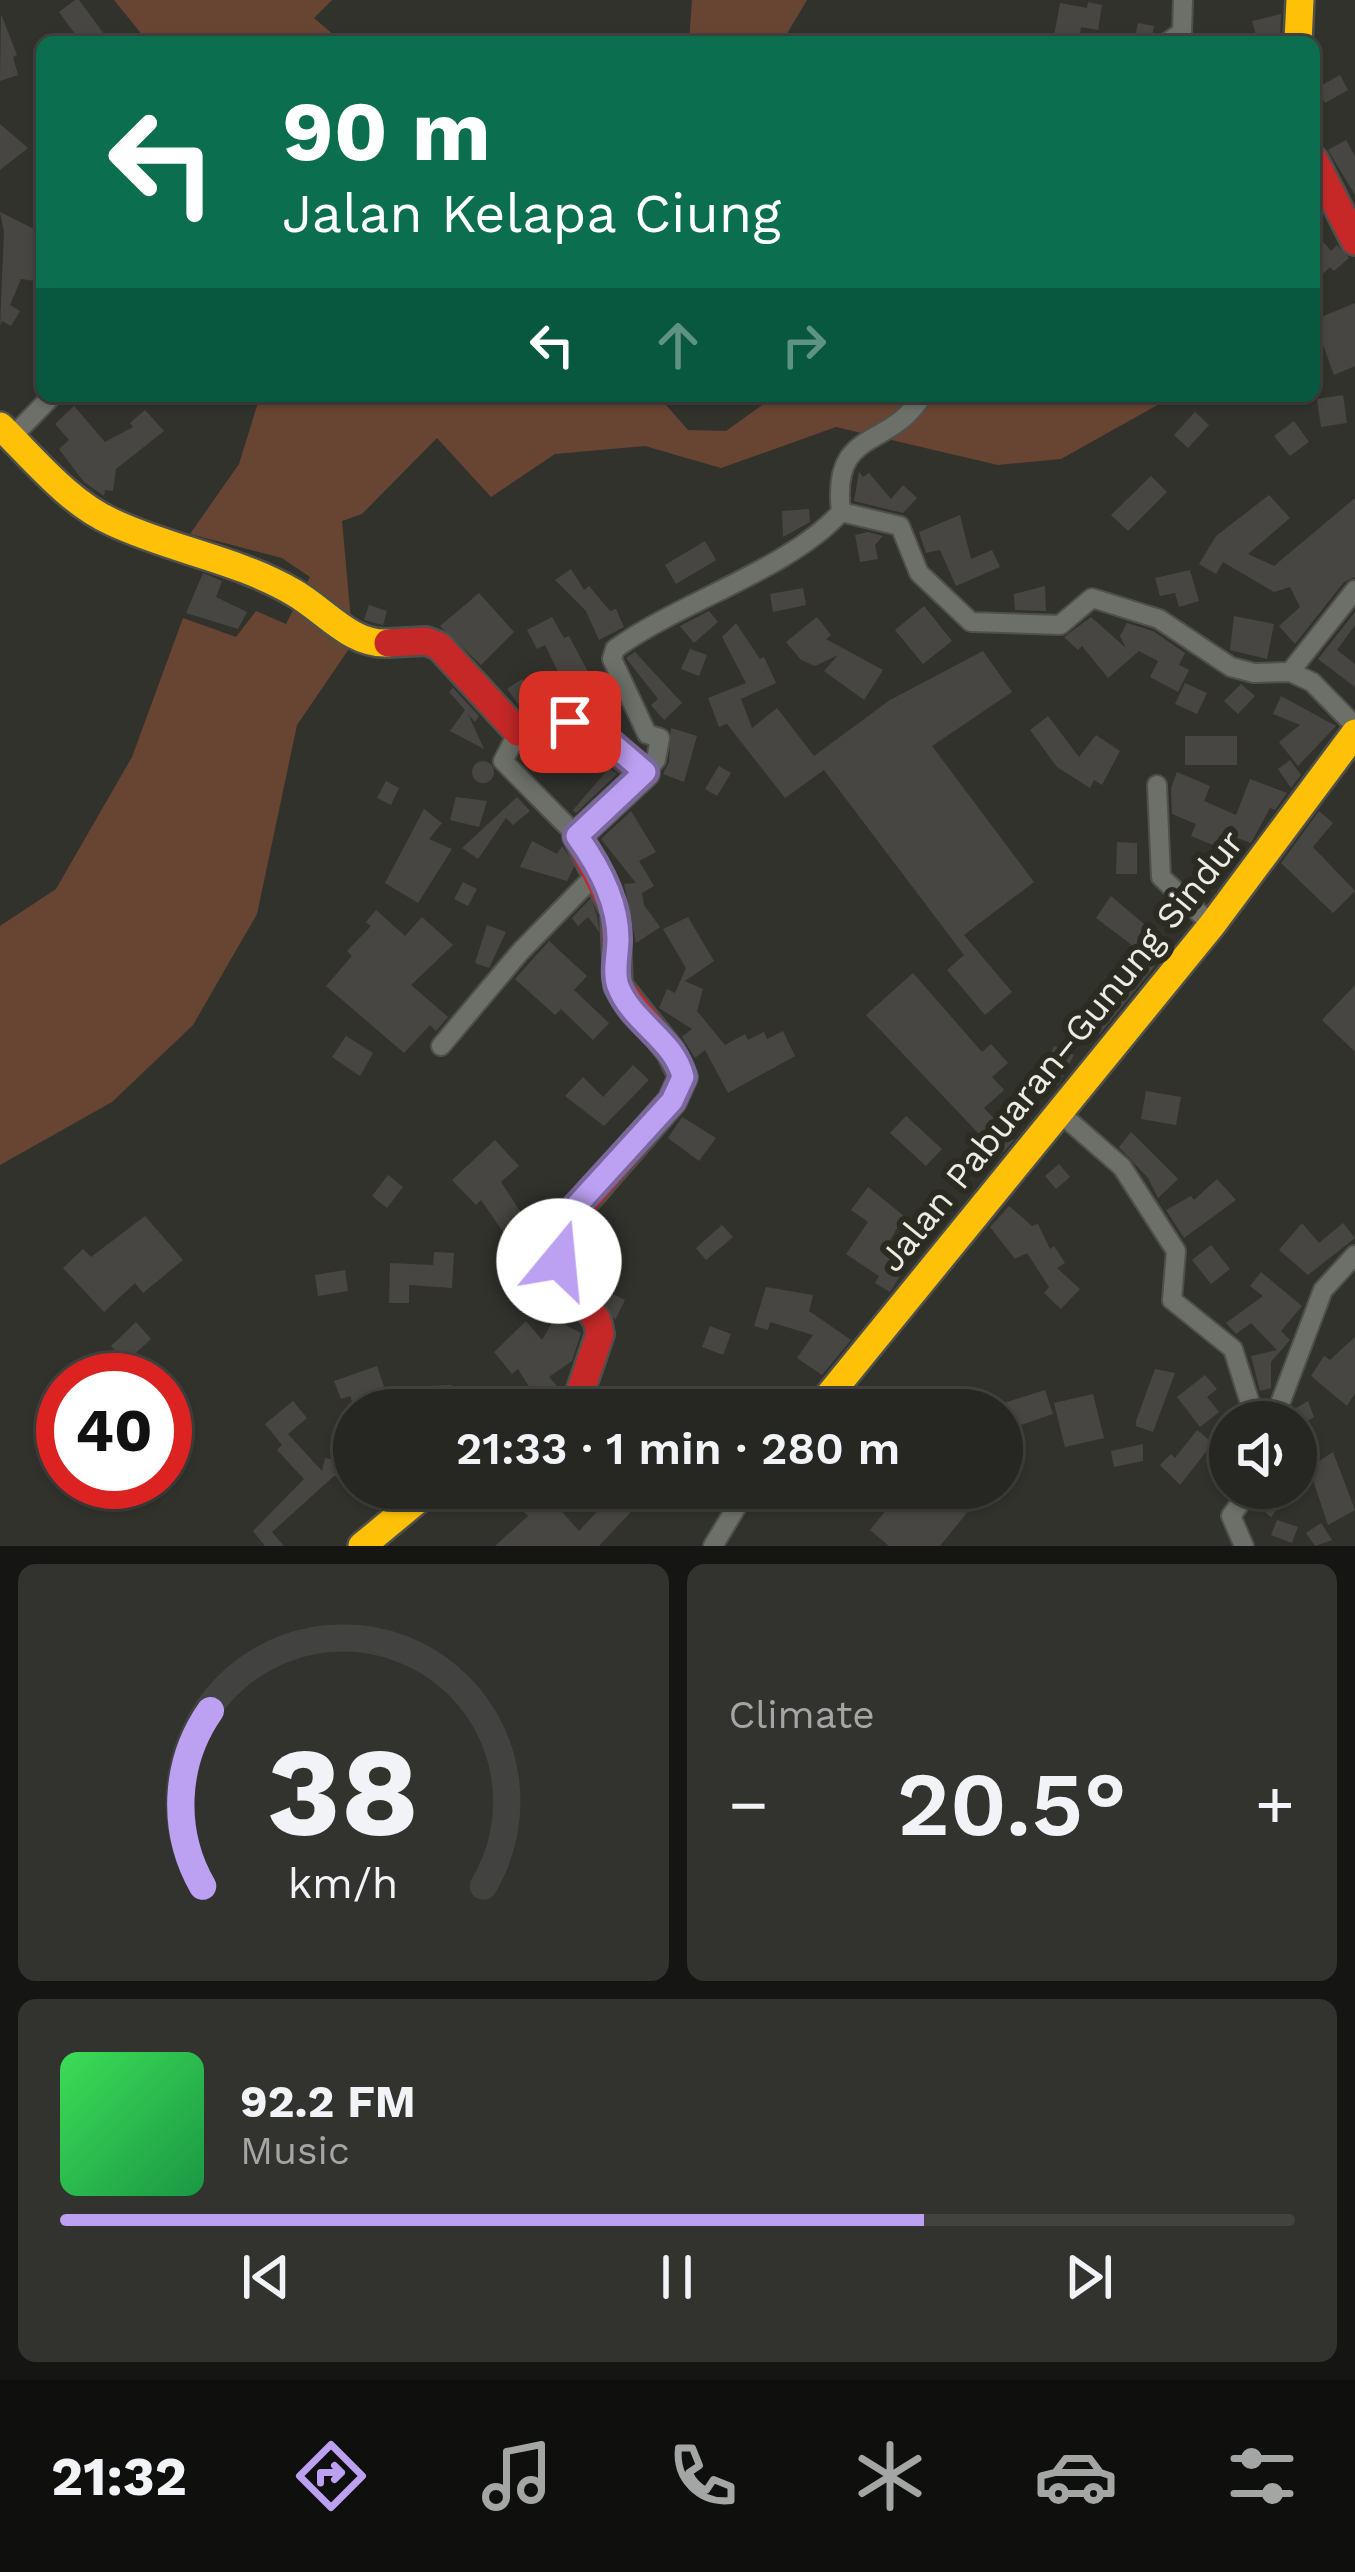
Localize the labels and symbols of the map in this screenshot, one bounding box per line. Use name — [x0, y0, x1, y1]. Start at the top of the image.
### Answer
pin — [519, 671, 621, 773]
street label: Jalan Pabuaran–Gunung Sindur — [870, 822, 1252, 1280]
position arrow — [496, 1198, 622, 1324]
speed limit sign: 40 — [36, 1353, 192, 1509]

